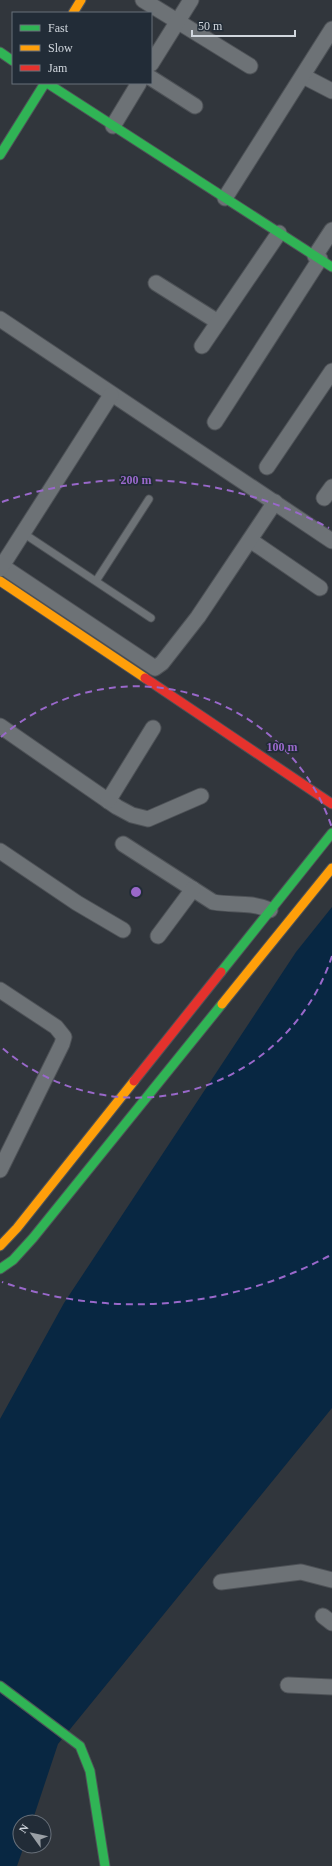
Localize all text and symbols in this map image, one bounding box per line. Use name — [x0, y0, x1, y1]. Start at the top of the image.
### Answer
legend — [12, 12, 152, 84]
scale bar — [192, 12, 295, 38]
text: 50 m — [198, 19, 223, 33]
text: Fast — [48, 21, 69, 35]
text: Slow — [48, 41, 73, 55]
text: Jam — [48, 61, 68, 75]
text: 200 m — [121, 473, 152, 487]
text: 100 m — [267, 740, 298, 754]
centre of rings — [129, 885, 143, 899]
north arrow — [12, 1814, 52, 1854]
text: N — [16, 1822, 31, 1835]

